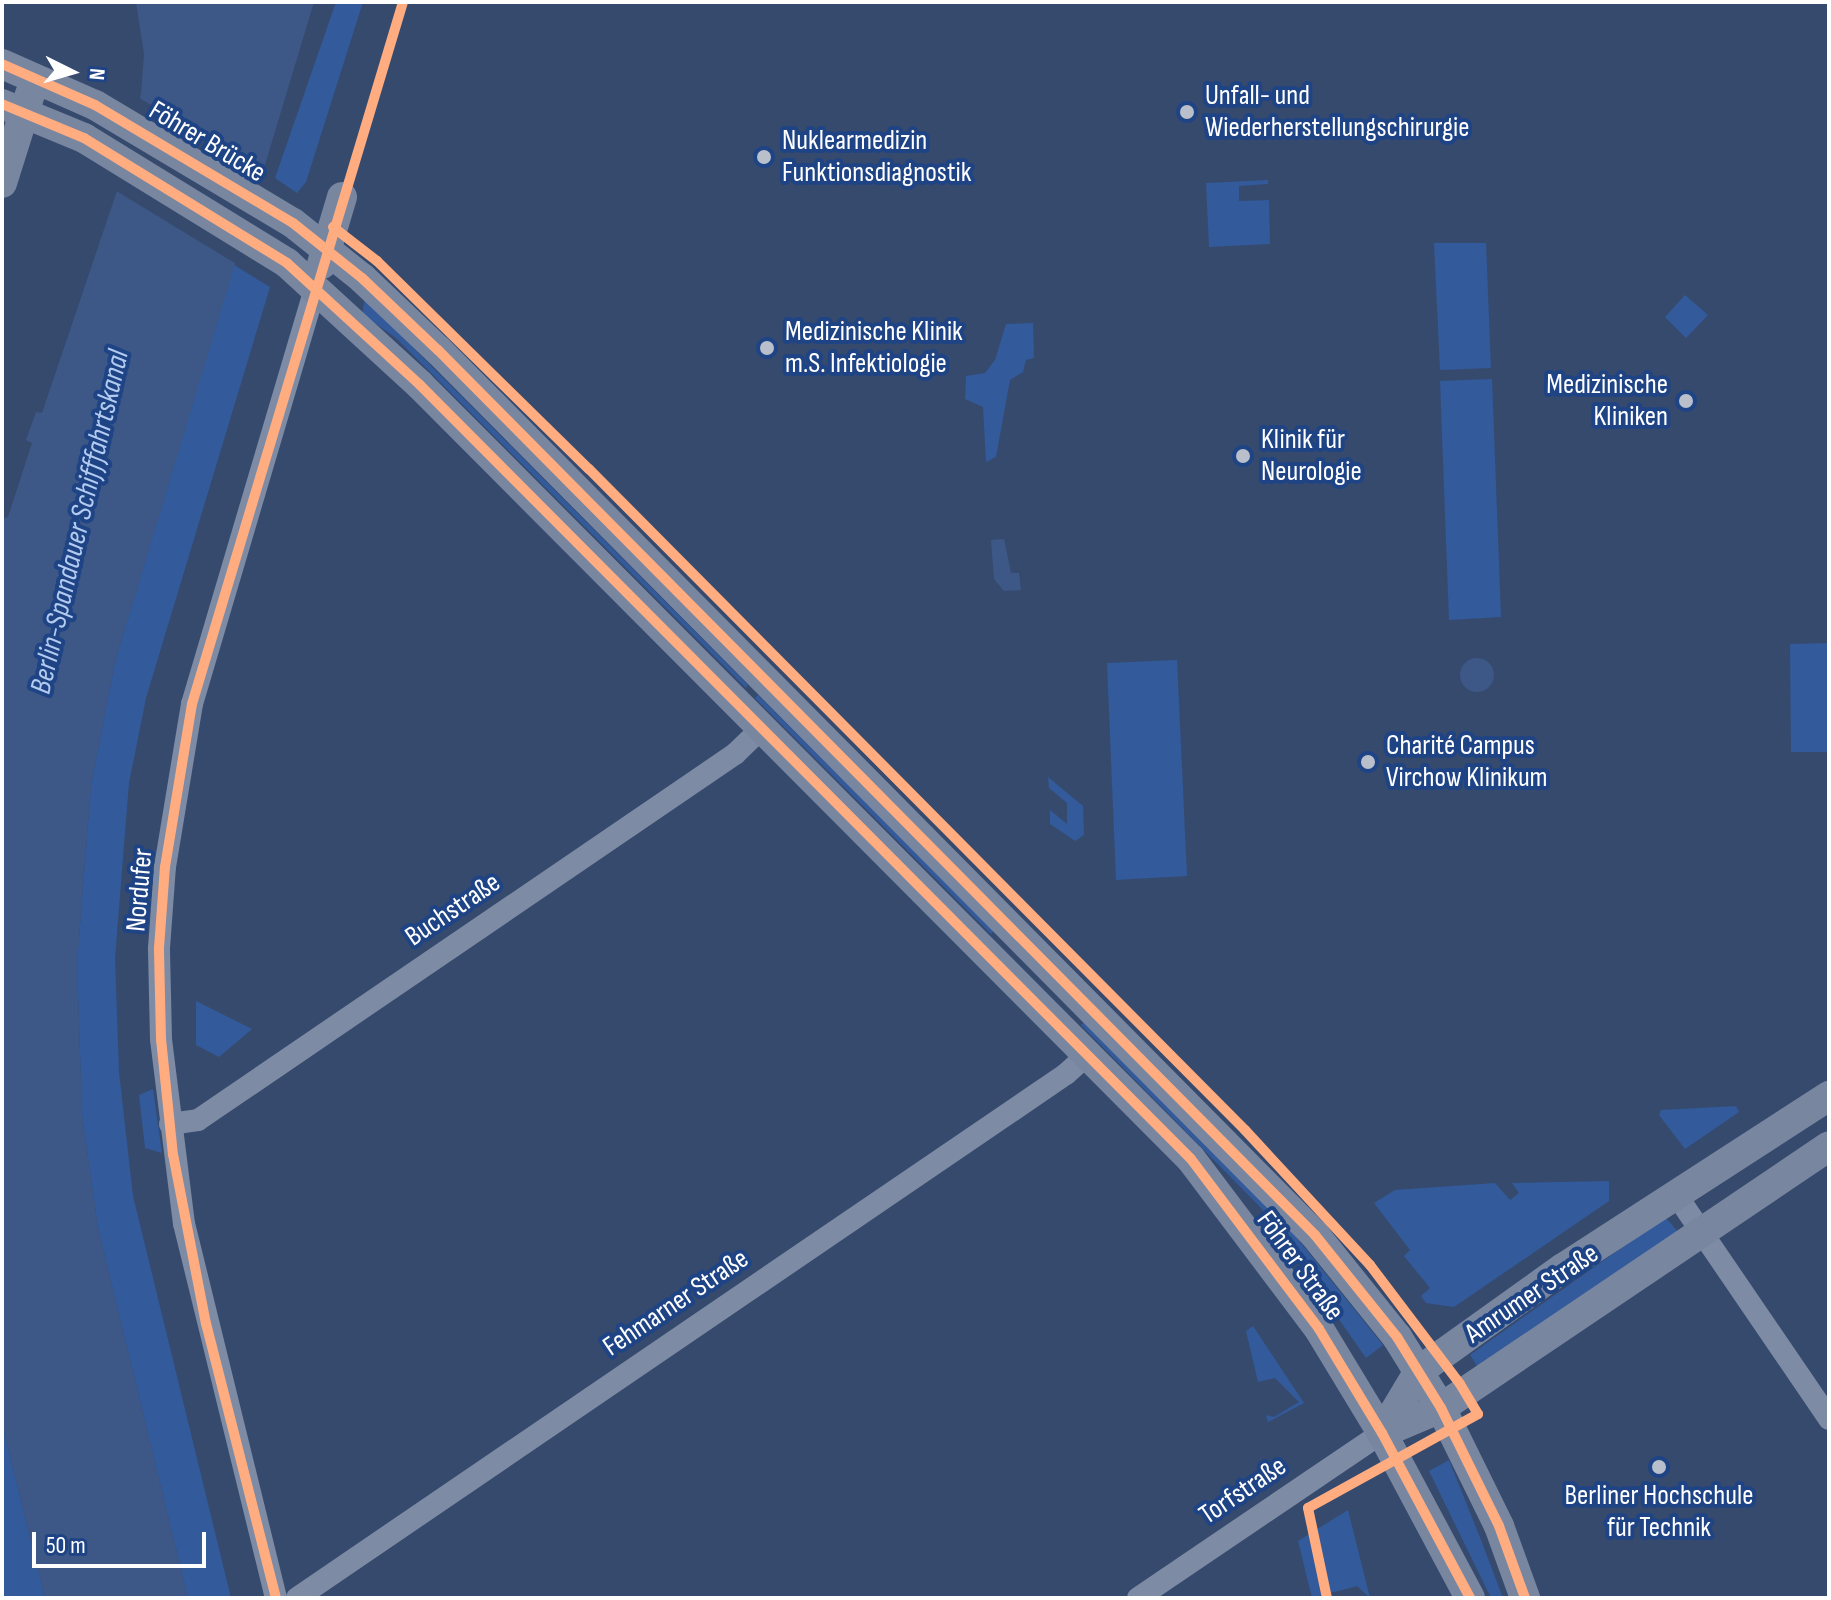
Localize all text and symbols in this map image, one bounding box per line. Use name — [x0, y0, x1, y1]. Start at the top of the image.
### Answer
north arrow — [32, 32, 112, 112]
text: N — [82, 67, 110, 81]
place label: Unfall- und Wiederherstellungschirurgie — [1205, 79, 1470, 145]
street label: Föhrer Brücke — [143, 94, 271, 190]
marker: Unfall- und Wiederherstellungschirurgie — [1176, 101, 1198, 123]
place label: Nuklearmedizin Funktionsdiagnostik — [782, 124, 971, 190]
marker: Nuklearmedizin Funktionsdiagnostik — [753, 146, 775, 168]
place label: Medizinische Klinik m.S. Infektiologie — [785, 315, 963, 381]
marker: Medizinische Klinik m.S. Infektiologie — [756, 337, 778, 359]
water label: Berlin-Spandauer Schifffahrtskanal — [23, 347, 137, 697]
place label: Medizinische Kliniken — [1546, 368, 1668, 434]
marker: Medizinische Kliniken — [1675, 390, 1697, 412]
place label: Klinik für Neurologie — [1261, 423, 1362, 489]
marker: Klinik für Neurologie — [1232, 445, 1254, 467]
place label: Charité Campus Virchow Klinikum — [1386, 729, 1548, 795]
marker: Charité Campus Virchow Klinikum — [1357, 751, 1379, 773]
street label: Nordufer — [120, 847, 160, 933]
street label: Buchstraße — [399, 866, 507, 954]
street label: Föhrer Straße — [1249, 1205, 1351, 1327]
street label: Amrumer Straße — [1459, 1237, 1605, 1351]
street label: Fehmarner Straße — [597, 1242, 755, 1364]
street label: Torfstraße — [1193, 1450, 1293, 1532]
marker: Berliner Hochschule für Technik — [1650, 1458, 1668, 1476]
place label: Berliner Hochschule für Technik — [1565, 1479, 1753, 1545]
scale bar — [36, 1516, 210, 1566]
text: 50 m — [46, 1531, 86, 1560]

